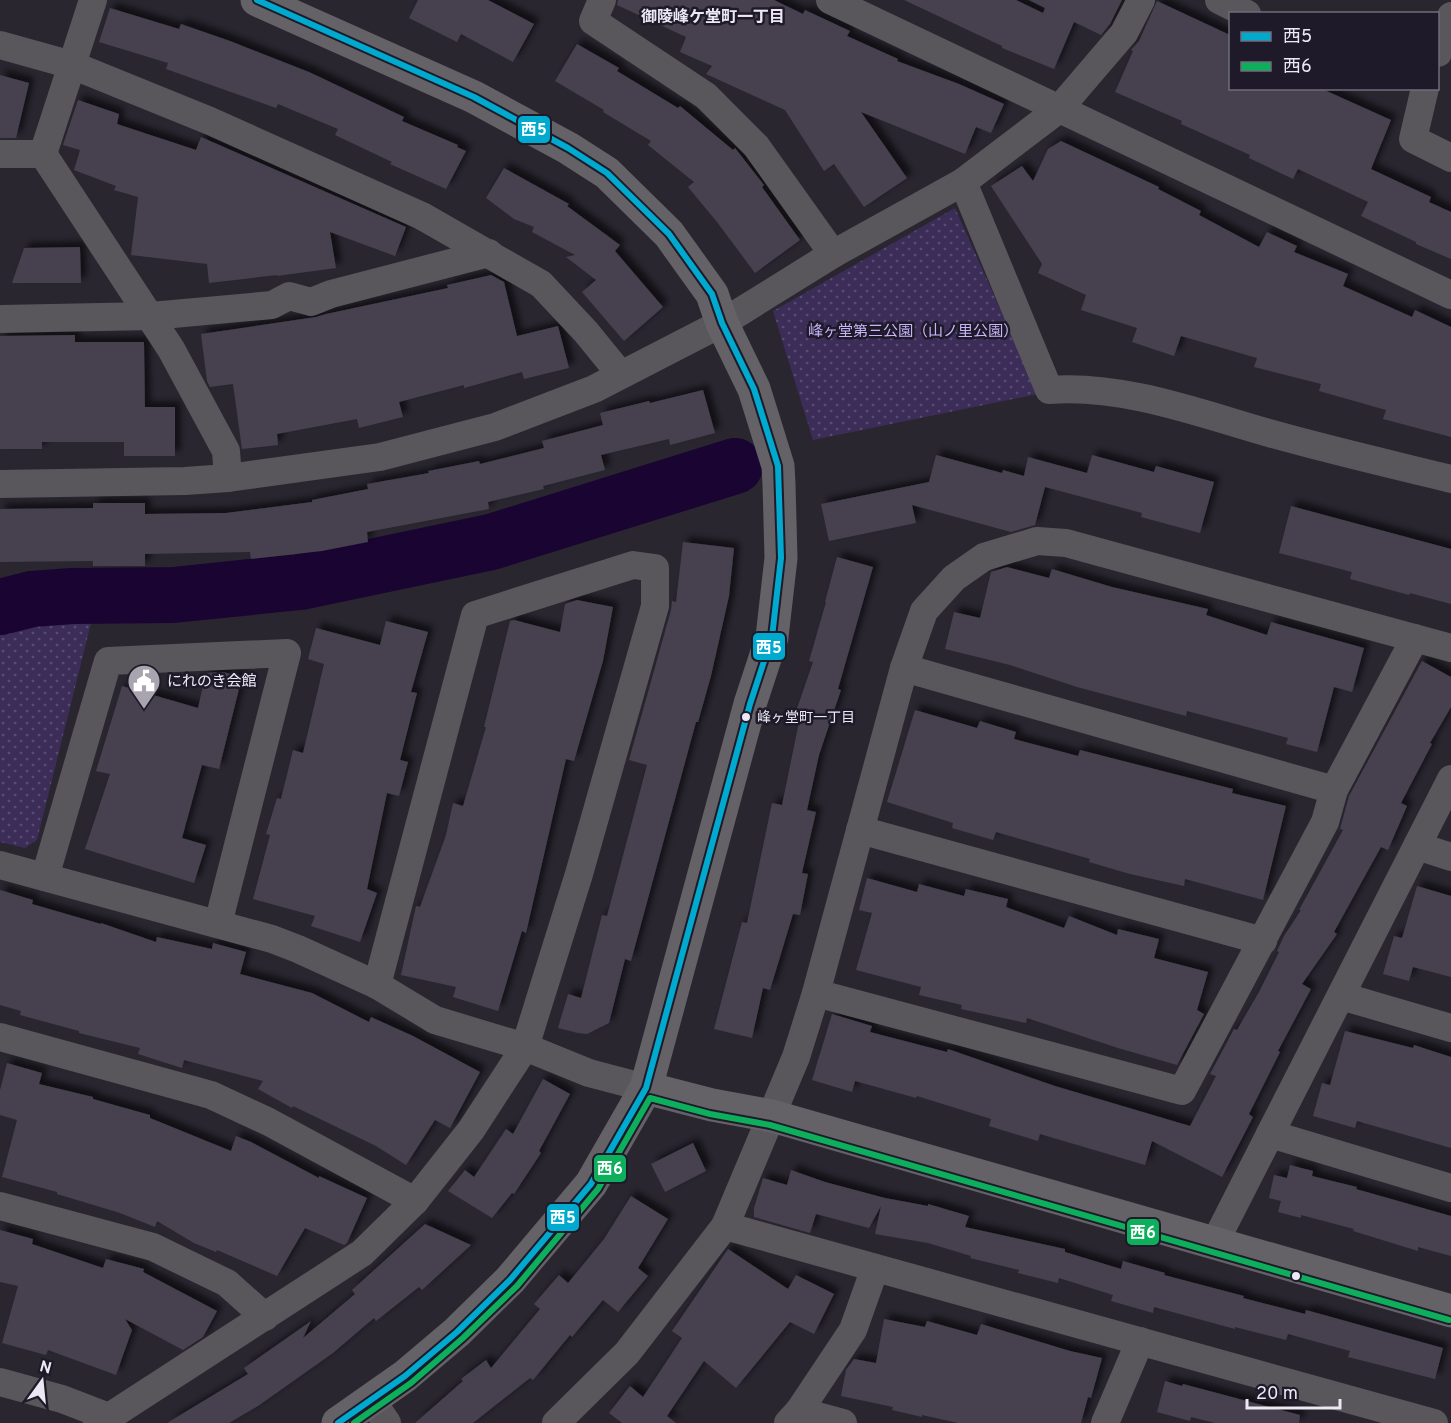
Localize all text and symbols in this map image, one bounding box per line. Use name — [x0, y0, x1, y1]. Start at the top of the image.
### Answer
district label: 御陵峰ケ堂町一丁目 — [641, 7, 785, 28]
legend — [1229, 12, 1439, 90]
text: 西5 — [1283, 26, 1312, 49]
text: 西6 — [1283, 56, 1312, 79]
line badge: 西5 — [517, 115, 551, 144]
text: 西5 — [521, 121, 547, 141]
park label: 峰ヶ堂第三公園（山ノ里公園） — [808, 322, 1018, 342]
line badge: 西5 — [752, 632, 786, 661]
text: 西5 — [756, 639, 782, 659]
public building icon: にれのき会館 — [126, 663, 162, 710]
place label: にれのき会館 — [167, 673, 257, 692]
place label: 峰ヶ堂町一丁目 — [757, 709, 855, 727]
marker: 峰ヶ堂町一丁目 — [740, 711, 752, 723]
line badge: 西6 — [593, 1154, 627, 1183]
text: 西6 — [597, 1160, 623, 1180]
line badge: 西5 — [546, 1203, 580, 1232]
text: 西5 — [550, 1209, 576, 1229]
line badge: 西6 — [1126, 1218, 1160, 1246]
text: 西6 — [1130, 1224, 1156, 1244]
unlabelled marker — [1290, 1270, 1302, 1282]
north arrow — [12, 1351, 72, 1411]
text: N — [37, 1357, 54, 1380]
scale bar — [1247, 1372, 1340, 1410]
text: 20 m — [1256, 1383, 1298, 1406]

